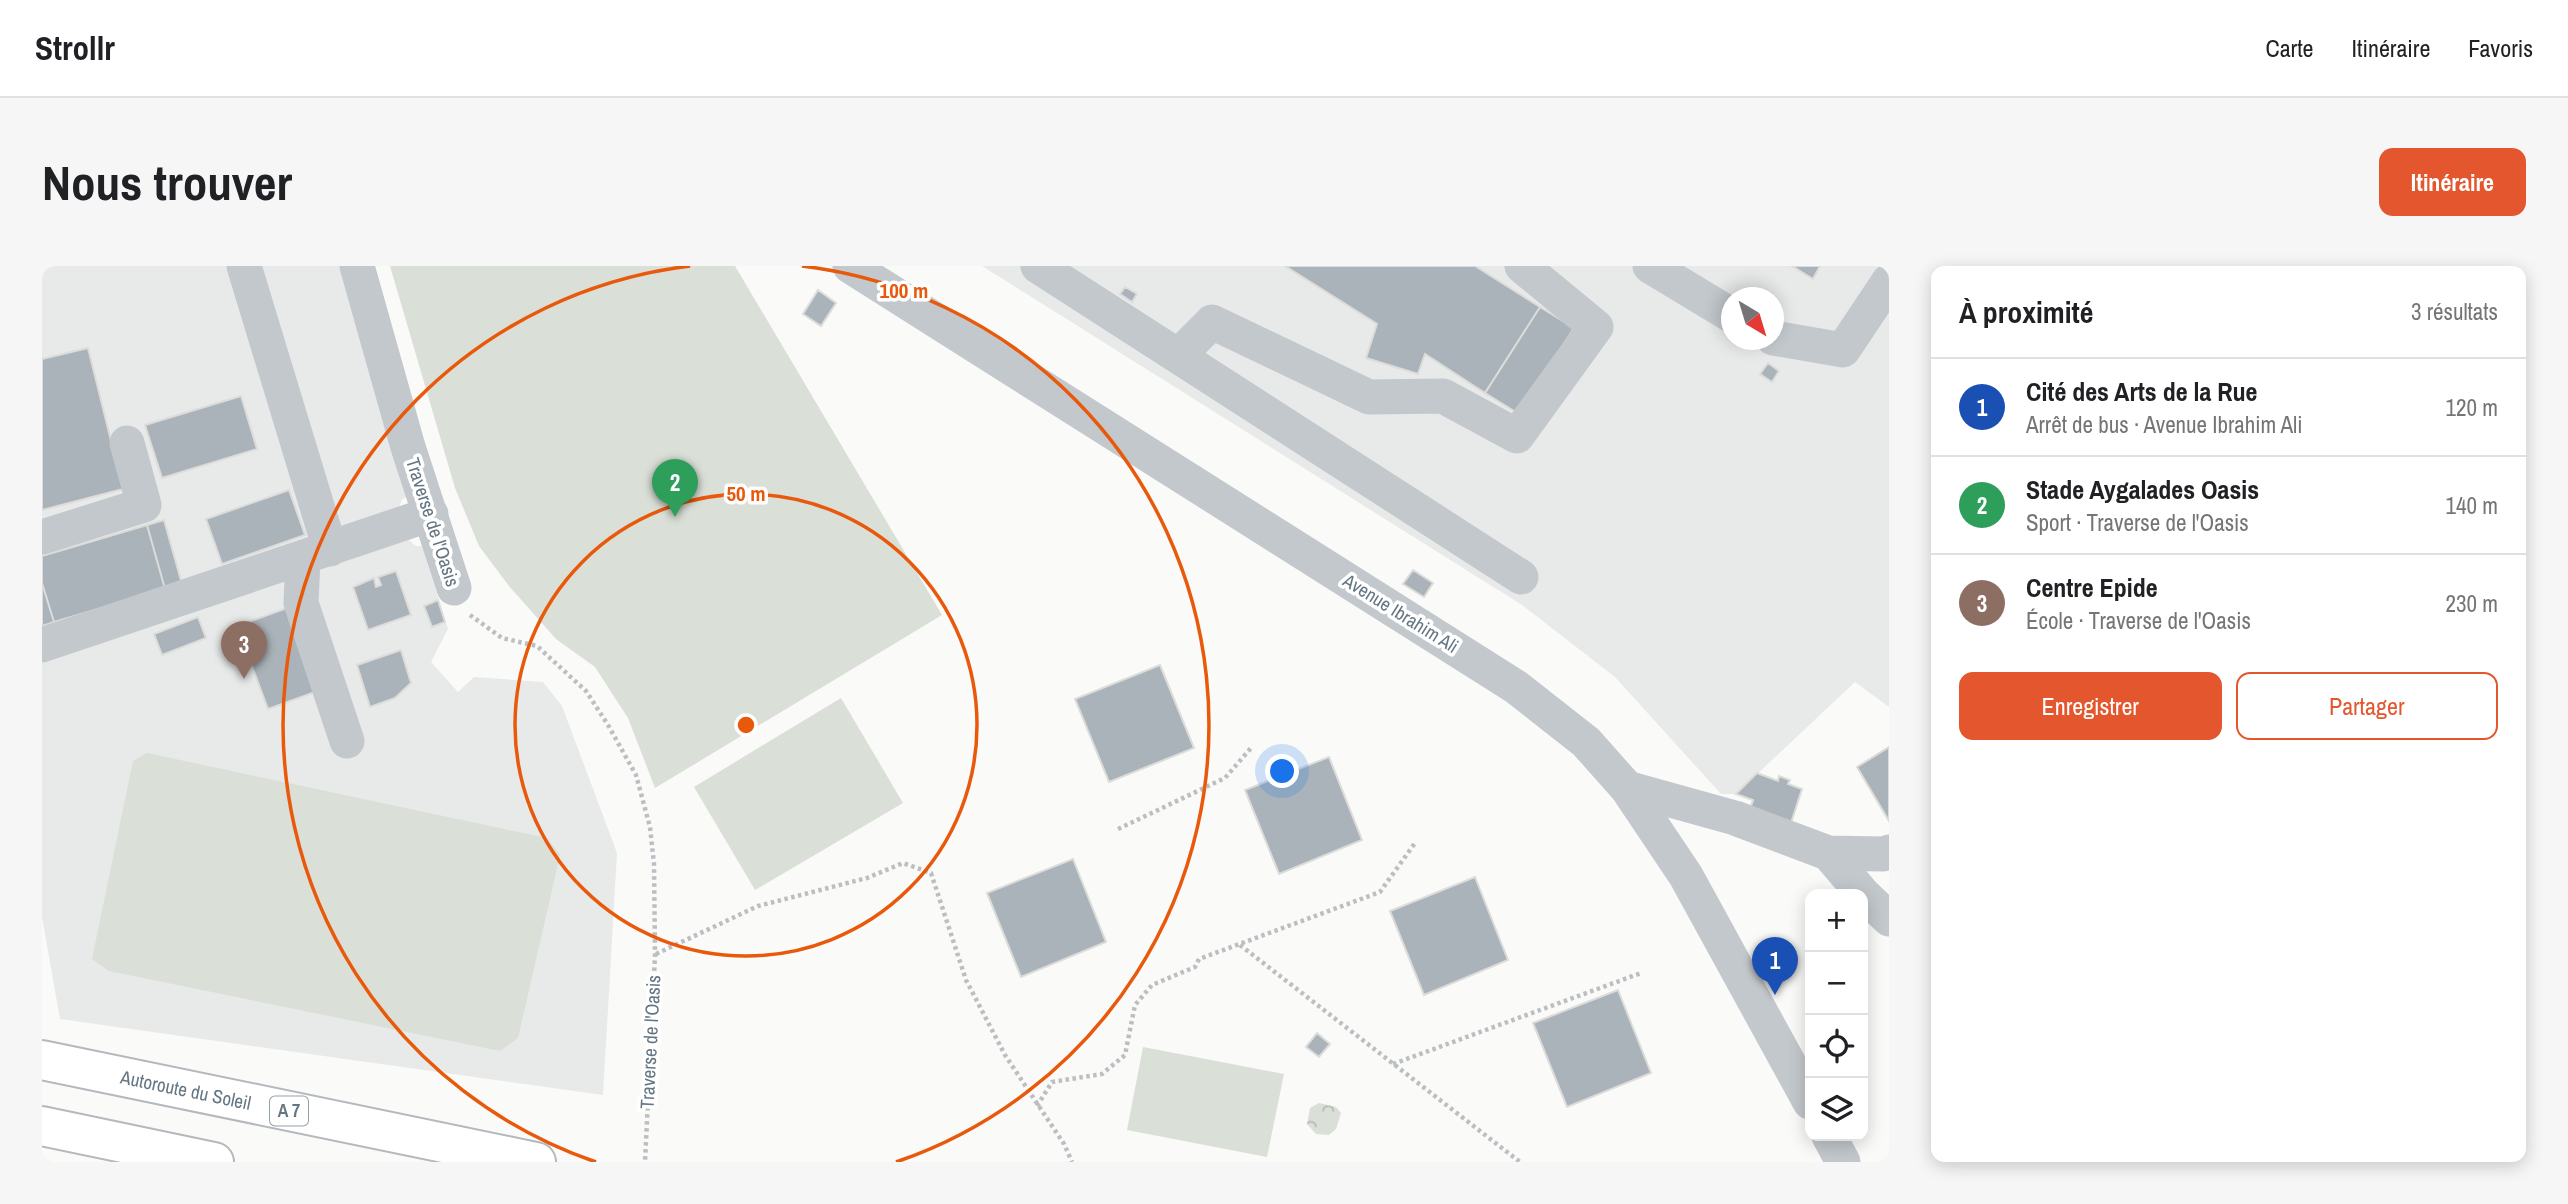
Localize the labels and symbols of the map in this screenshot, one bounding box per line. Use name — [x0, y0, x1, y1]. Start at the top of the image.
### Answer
text: 100 m — [880, 276, 928, 305]
north arrow — [1721, 287, 1784, 350]
street label: Traverse de l'Oasis — [400, 454, 466, 590]
pin: 2 — [652, 459, 698, 517]
text: 50 m — [726, 479, 766, 508]
street label: Avenue Ibrahim Ali — [1338, 567, 1464, 659]
pin: 3 — [221, 621, 267, 679]
centre of rings — [734, 713, 758, 737]
your location — [1265, 754, 1299, 788]
pin: 1 — [1752, 937, 1798, 995]
street label: Traverse de l'Oasis — [634, 974, 667, 1110]
street label: Autoroute du Soleil — [117, 1063, 254, 1116]
road number: A 7 — [270, 1096, 308, 1126]

